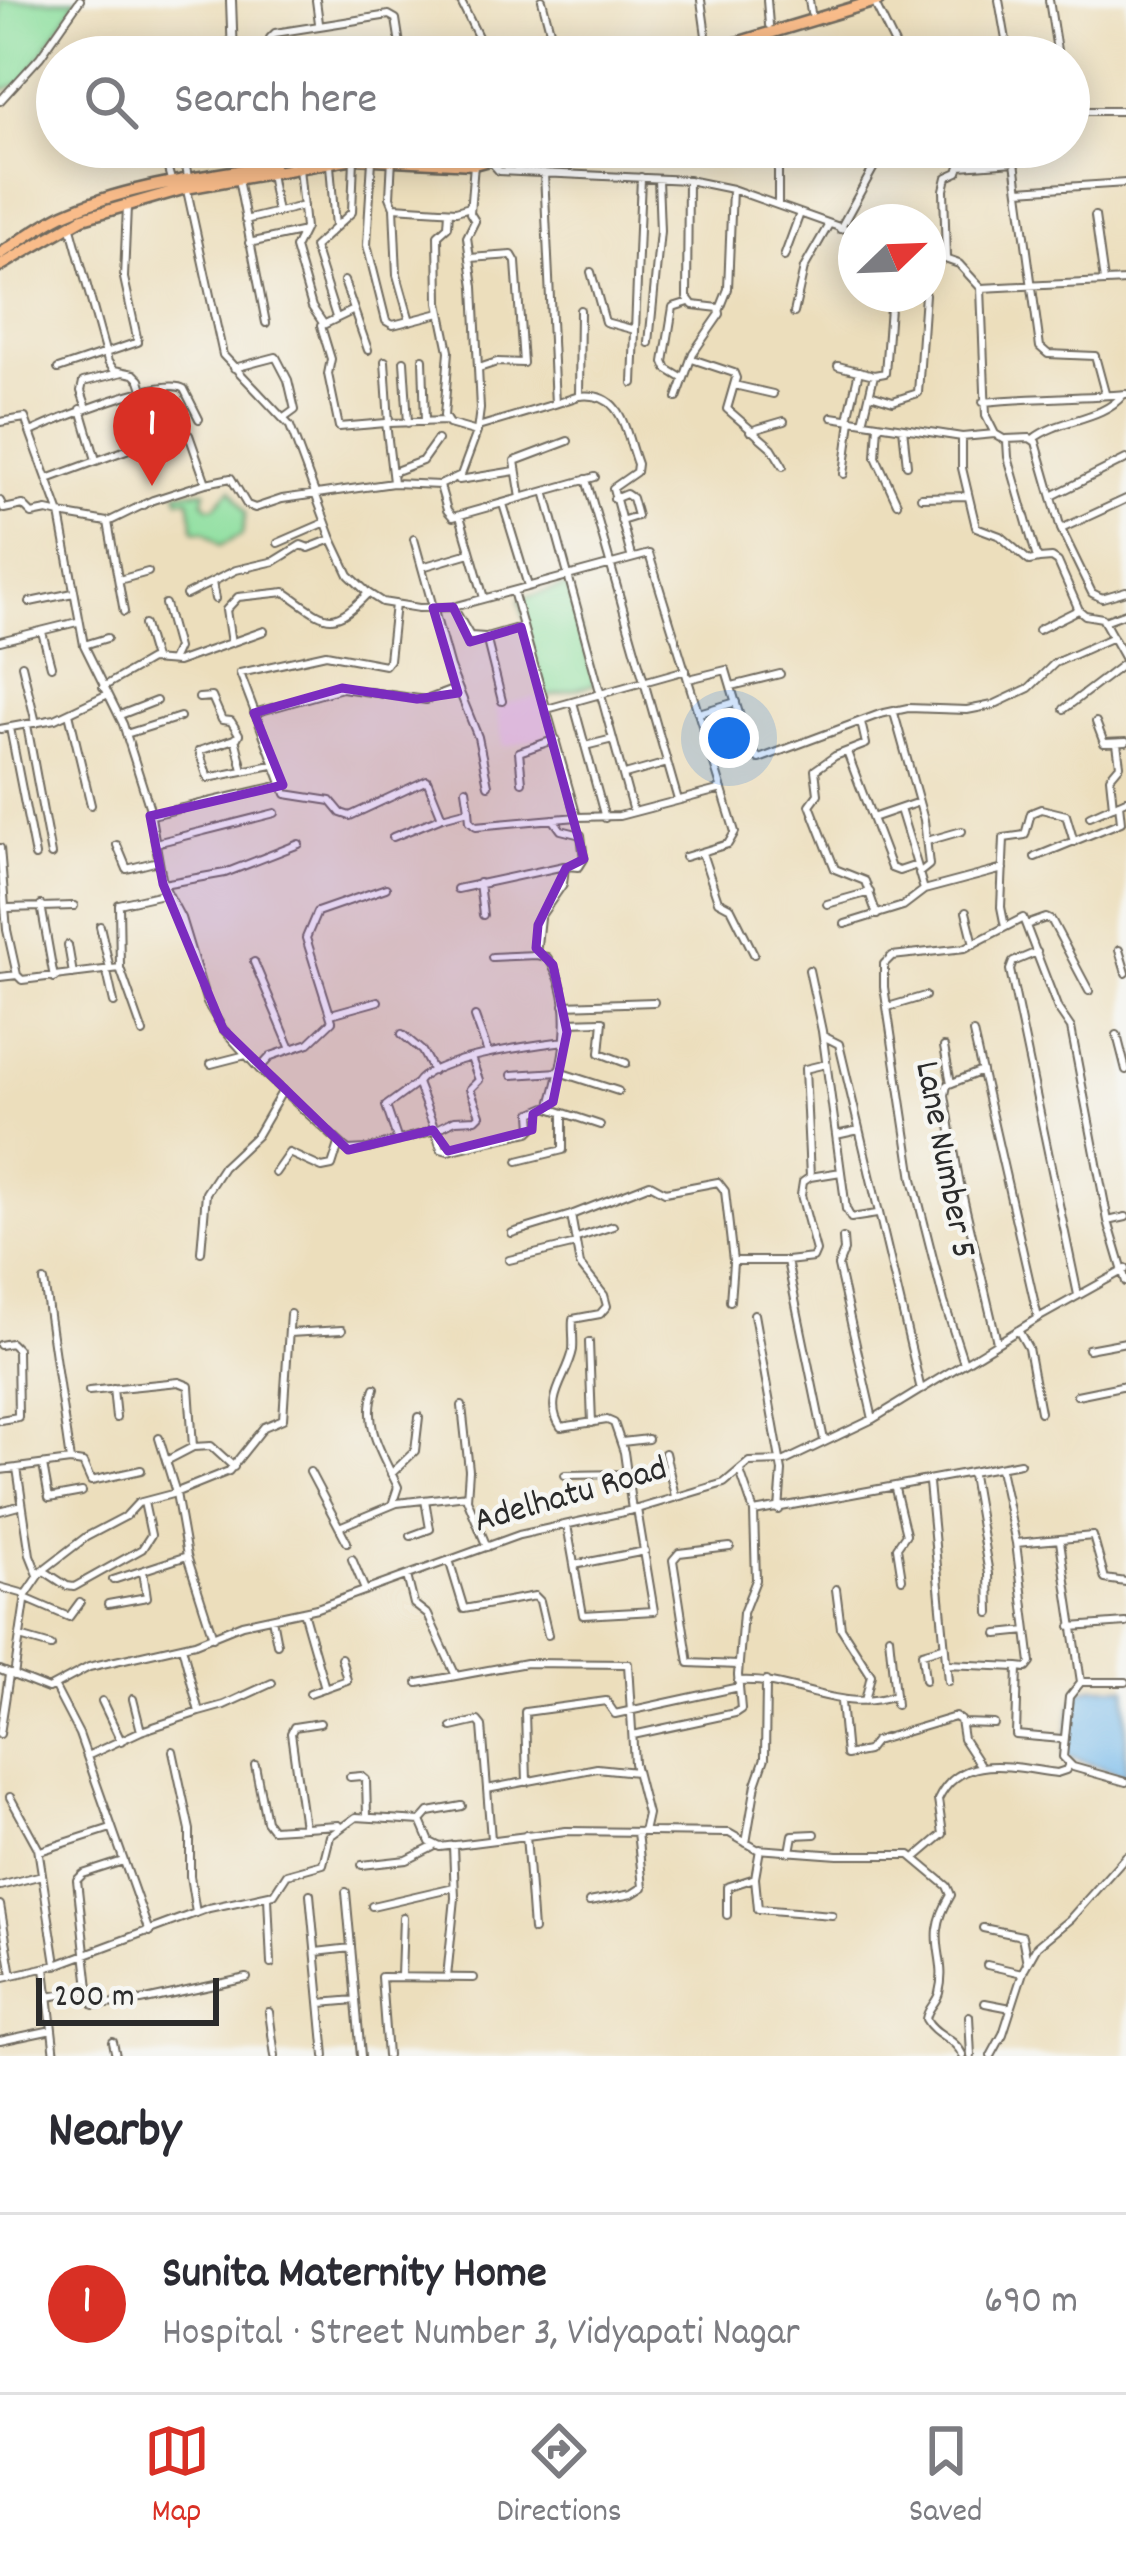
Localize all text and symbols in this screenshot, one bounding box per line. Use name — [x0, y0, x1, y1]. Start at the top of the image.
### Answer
search box — [36, 36, 1090, 168]
icon: search — [78, 69, 144, 135]
text: Search here — [174, 70, 377, 134]
north arrow — [838, 204, 946, 312]
pin: 1 — [113, 387, 191, 486]
your location — [699, 708, 759, 768]
street label: Lane Number 5 — [898, 1057, 988, 1263]
street label: Adelhatu Road — [468, 1445, 674, 1549]
scale bar — [36, 1972, 219, 2025]
text: 200 m — [54, 1975, 135, 2022]
text: Nearby — [48, 2098, 181, 2170]
text: Sunita Maternity Home — [162, 2244, 547, 2308]
text: 1 — [83, 2276, 91, 2331]
text: 690 m — [984, 2276, 1078, 2331]
text: Hospital · Street Number 3, Vidyapati Nagar — [162, 2308, 800, 2363]
tab: Map — [144, 2418, 210, 2537]
tab: Directions — [497, 2418, 622, 2537]
tab: Saved — [909, 2418, 982, 2537]

